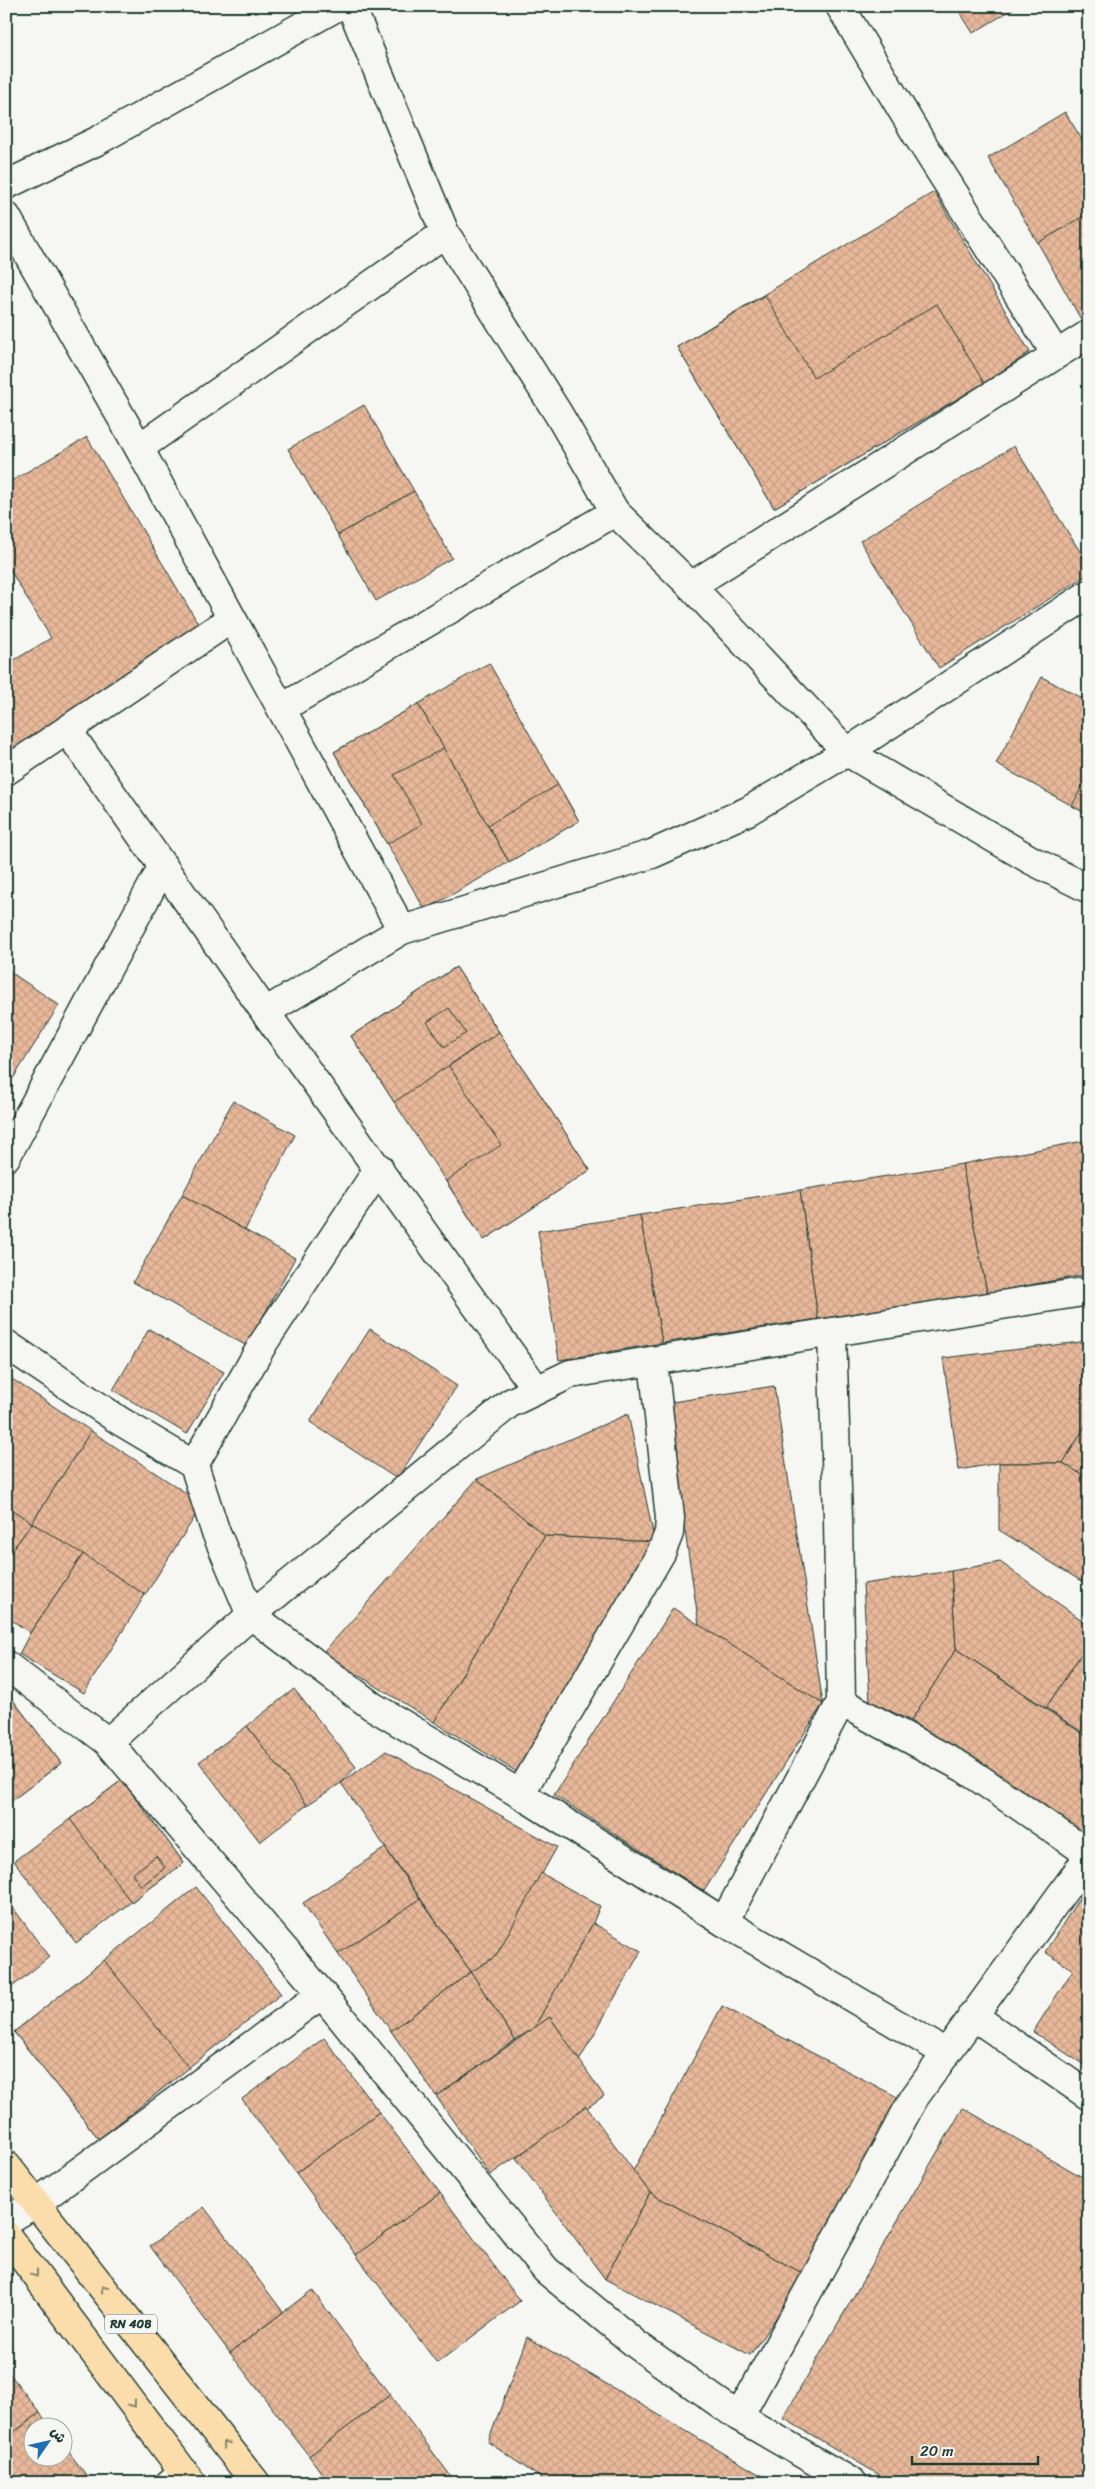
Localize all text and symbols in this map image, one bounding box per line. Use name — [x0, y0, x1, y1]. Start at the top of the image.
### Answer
one-way arrow — [30, 2268, 38, 2277]
one-way arrow — [101, 2286, 109, 2295]
road number: RN 40B — [105, 2314, 157, 2334]
one-way arrow — [127, 2398, 136, 2408]
north arrow — [22, 2416, 72, 2466]
text: ش — [44, 2422, 73, 2448]
scale bar — [912, 2434, 1039, 2466]
text: 20 m — [920, 2438, 954, 2464]
one-way arrow — [222, 2441, 231, 2450]

